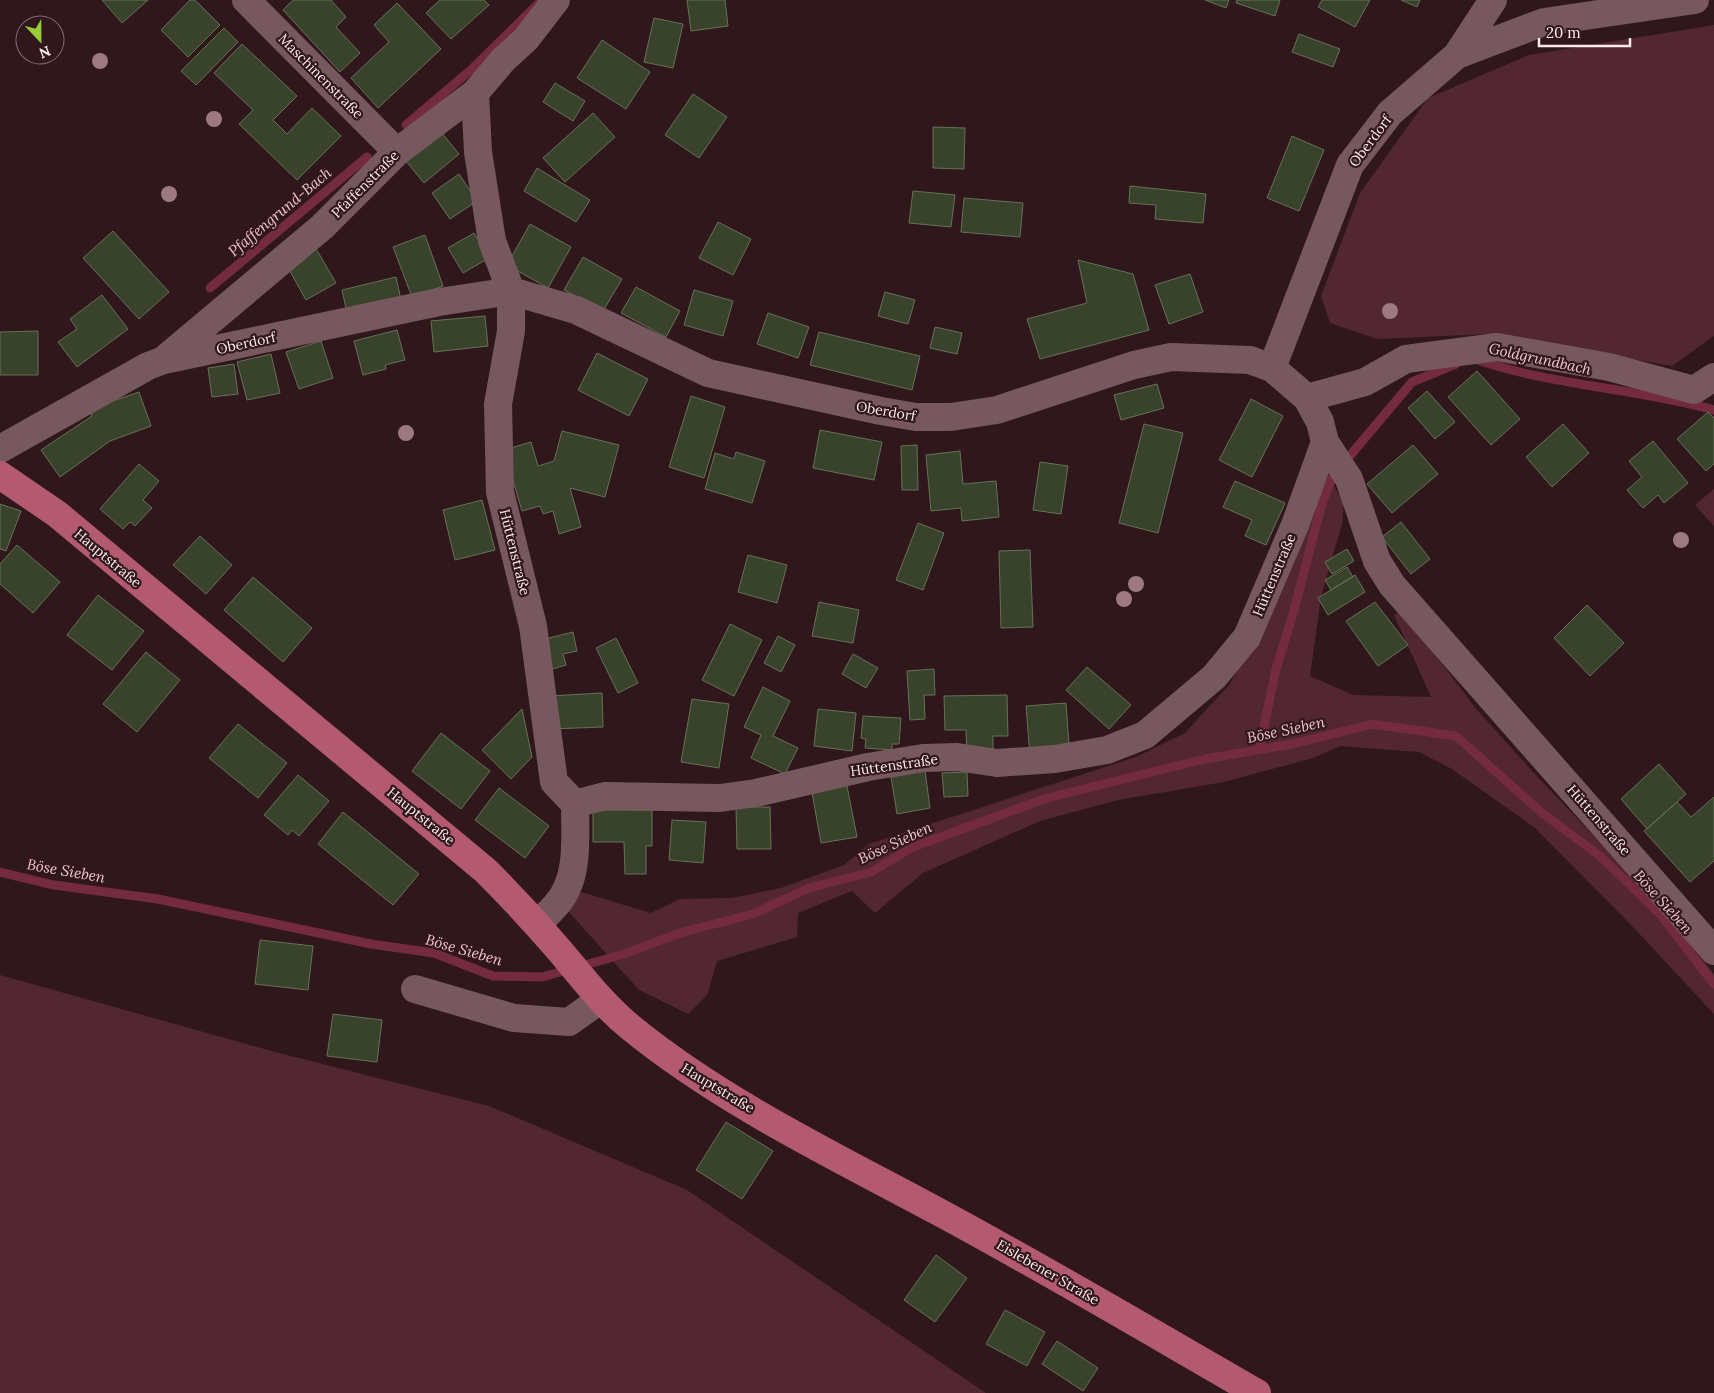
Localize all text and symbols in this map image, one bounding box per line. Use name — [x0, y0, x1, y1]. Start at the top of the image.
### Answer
north arrow — [15, 15, 65, 65]
scale bar — [1539, 15, 1630, 47]
text: 20 m — [1546, 23, 1581, 42]
street label: Maschinenstraße — [275, 30, 368, 123]
text: N — [36, 42, 53, 62]
street label: Oberdorf — [1345, 111, 1396, 170]
street label: Pfaffenstraße — [327, 146, 403, 222]
water label: Pfaffengrund-Bach — [224, 163, 336, 260]
street label: Oberdorf — [215, 328, 279, 358]
water label: Goldgrundbach — [1487, 338, 1593, 379]
street label: Oberdorf — [855, 397, 918, 425]
street label: Hüttenstraße — [496, 507, 535, 597]
street label: Hauptstraße — [71, 525, 146, 592]
street label: Hüttenstraße — [1248, 530, 1300, 619]
water label: Böse Sieben — [1245, 712, 1327, 747]
street label: Hüttenstraße — [849, 750, 939, 780]
street label: Hüttenstraße — [1563, 781, 1635, 860]
street label: Hauptstraße — [383, 783, 459, 849]
water label: Böse Sieben — [855, 817, 935, 868]
water label: Böse Sieben — [25, 854, 107, 887]
water label: Böse Sieben — [1630, 866, 1697, 938]
water label: Böse Sieben — [423, 929, 506, 970]
street label: Hauptstraße — [678, 1059, 758, 1117]
street label: Eislebener Straße — [993, 1235, 1103, 1309]

